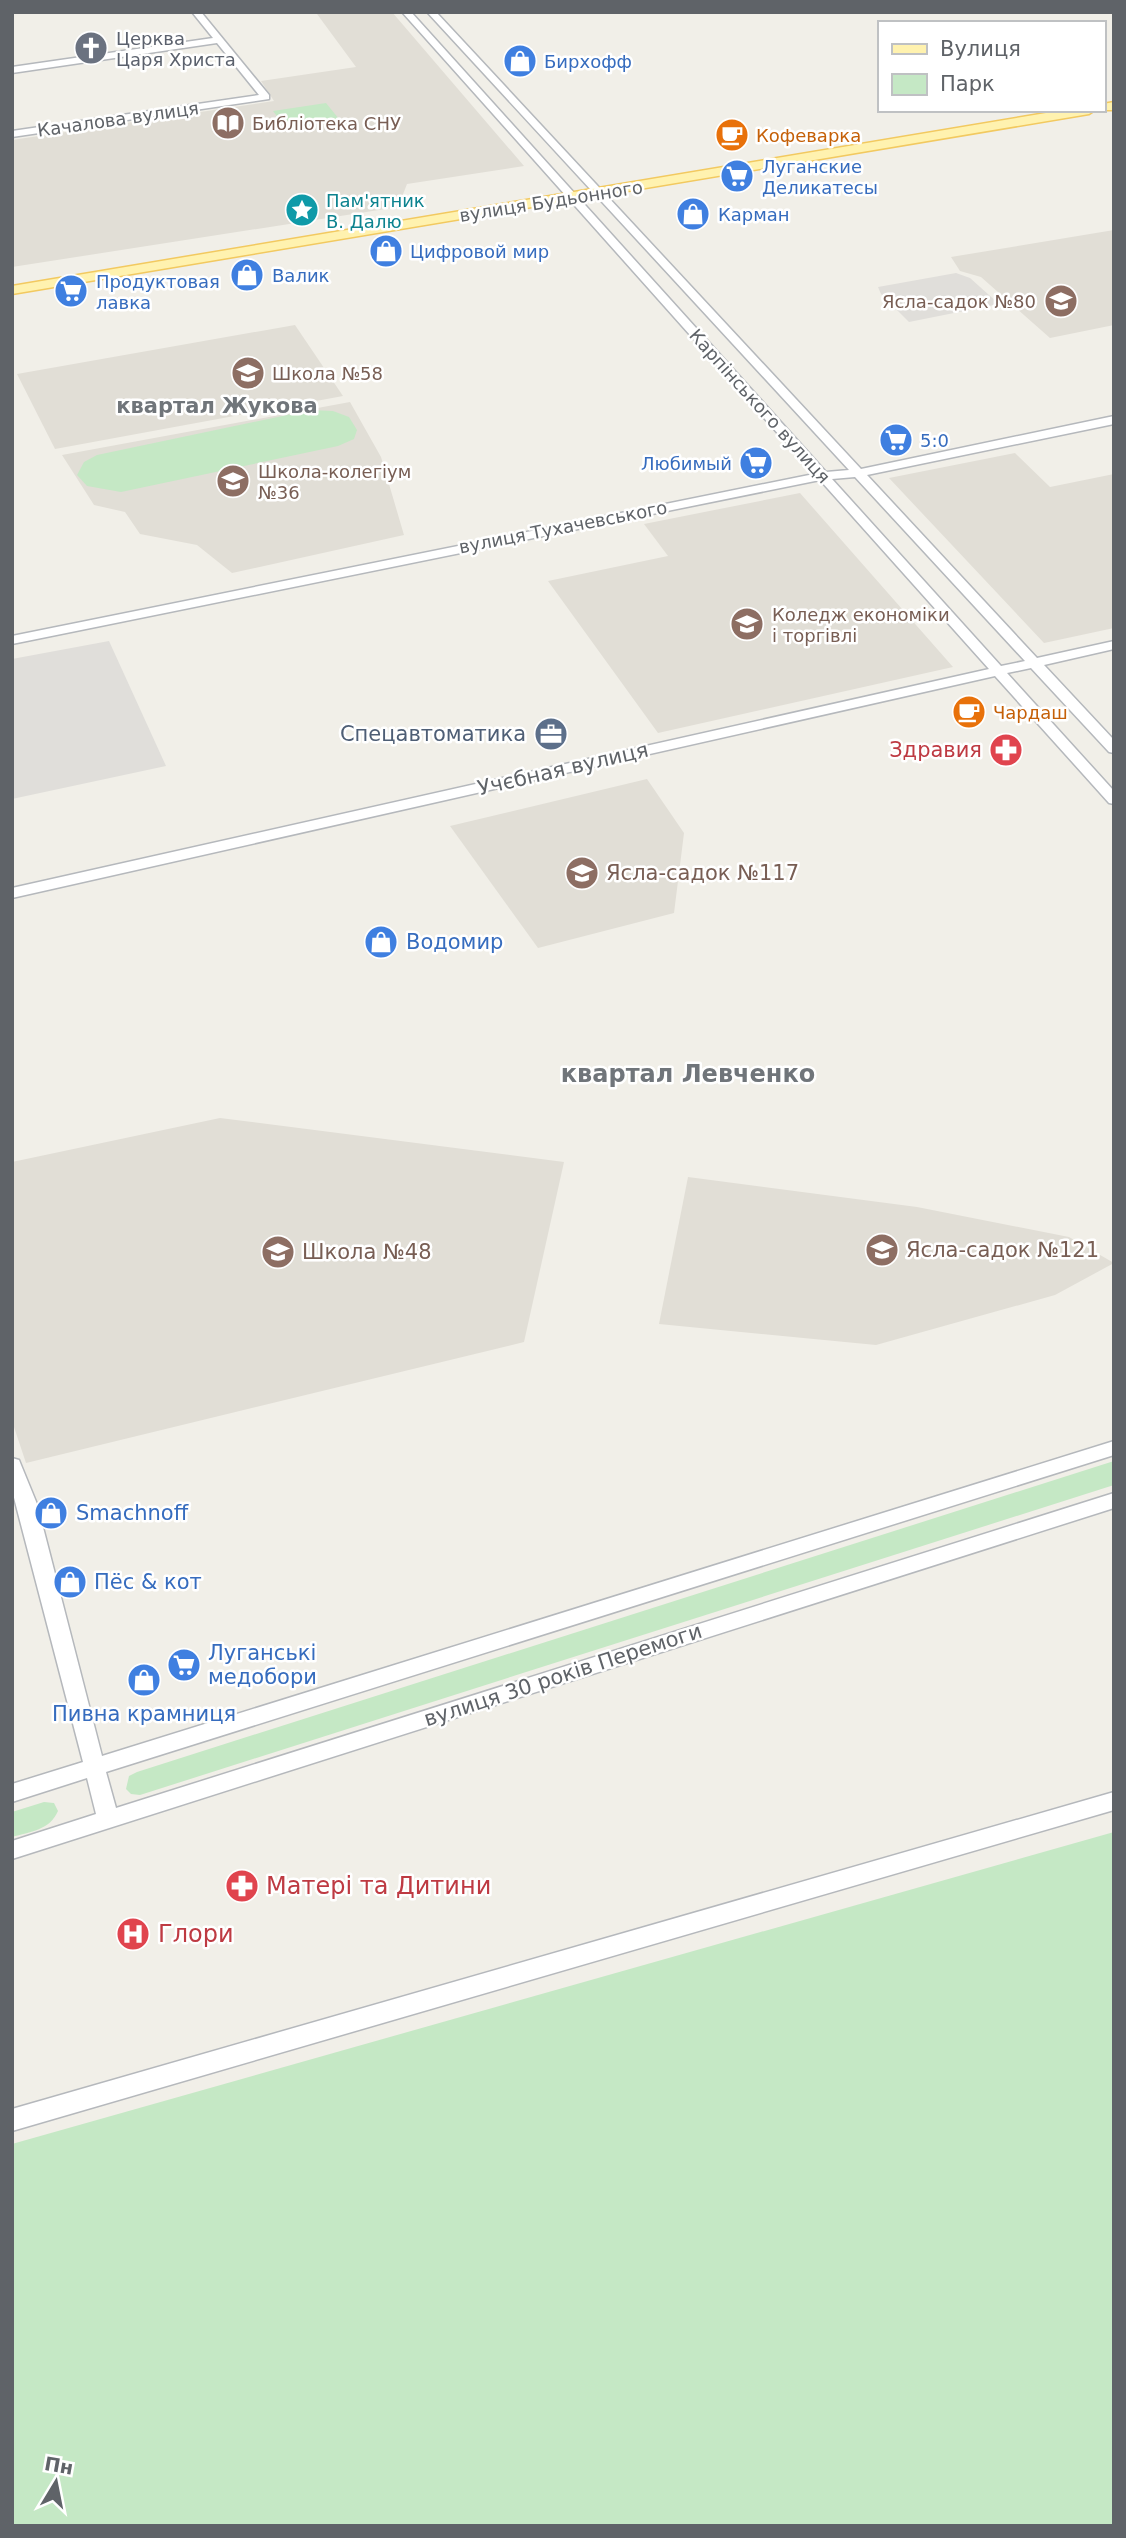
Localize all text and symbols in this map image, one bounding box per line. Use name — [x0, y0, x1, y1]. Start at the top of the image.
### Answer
legend — [878, 21, 1105, 112]
place label: Церква Царя Христа — [116, 28, 236, 70]
church icon: Церква Царя Христа — [72, 29, 110, 67]
text: Вулиця — [940, 37, 1021, 61]
shop icon: Бирхофф — [501, 42, 539, 80]
place label: Бирхофф — [544, 51, 632, 72]
text: Парк — [940, 72, 995, 96]
street label: Качалова вулиця — [36, 97, 200, 141]
library icon: Библіотека СНУ — [209, 104, 247, 142]
place label: Библіотека СНУ — [252, 113, 401, 134]
cafe icon: Кофеварка — [713, 116, 751, 154]
place label: Кофеварка — [756, 125, 861, 146]
place label: Луганские Деликатесы — [762, 156, 878, 198]
supermarket icon: Луганские Деликатесы — [718, 157, 756, 195]
street label: вулиця Будьонного — [458, 176, 644, 226]
place label: Пам'ятник В. Далю — [326, 190, 425, 232]
place icon: Пам'ятник В. Далю — [283, 191, 321, 229]
shop icon: Карман — [674, 195, 712, 233]
place label: Карман — [718, 204, 790, 225]
shop icon: Цифровой мир — [367, 232, 405, 270]
place label: Цифровой мир — [410, 241, 549, 262]
shop icon: Валик — [228, 256, 266, 294]
place label: Валик — [272, 265, 330, 286]
place label: Продуктовая лавка — [96, 271, 220, 313]
supermarket icon: Продуктовая лавка — [52, 272, 90, 310]
school or university icon: Ясла-садок №80 — [1042, 282, 1080, 320]
place label: Ясла-садок №80 — [882, 291, 1036, 312]
street label: Карпінського вулиця — [685, 325, 835, 487]
school or university icon: Школа №58 — [229, 354, 267, 392]
place label: Школа №58 — [272, 363, 383, 384]
district label: квартал Жукова — [116, 394, 318, 418]
supermarket icon: 5:0 — [877, 421, 915, 459]
place label: 5:0 — [920, 430, 949, 451]
supermarket icon: Любимый — [737, 444, 775, 482]
place label: Любимый — [641, 453, 732, 474]
place label: Школа-колегіум №36 — [258, 461, 411, 503]
school or university icon: Школа-колегіум №36 — [214, 462, 252, 500]
street label: вулиця Тухачевського — [457, 496, 669, 558]
place label: Коледж економіки і торгівлі — [772, 604, 950, 646]
school or university icon: Коледж економіки і торгівлі — [728, 605, 766, 643]
cafe icon: Чардаш — [950, 693, 988, 731]
place label: Чардаш — [993, 702, 1068, 723]
office icon: Спецавтоматика — [532, 715, 570, 753]
place label: Спецавтоматика — [340, 722, 526, 746]
pharmacy icon: Здравия — [987, 731, 1025, 769]
street label: Учєбная вулиця — [475, 738, 651, 800]
place label: Здравия — [889, 738, 982, 762]
school or university icon: Ясла-садок №117 — [563, 854, 601, 892]
place label: Ясла-садок №117 — [606, 861, 799, 885]
shop icon: Водомир — [362, 923, 400, 961]
place label: Водомир — [406, 930, 503, 954]
district label: квартал Левченко — [561, 1060, 815, 1088]
school or university icon: Ясла-садок №121 — [863, 1231, 901, 1269]
school or university icon: Школа №48 — [259, 1233, 297, 1271]
place label: Ясла-садок №121 — [906, 1238, 1099, 1262]
place label: Школа №48 — [302, 1240, 432, 1264]
shop icon: Smachnoff — [32, 1494, 70, 1532]
place label: Smachnoff — [76, 1501, 189, 1525]
shop icon: Пёс & кот — [51, 1563, 89, 1601]
place label: Пёс & кот — [94, 1570, 202, 1594]
street label: вулиця 30 років Перемоги — [421, 1619, 705, 1731]
place label: Луганські медобори — [208, 1641, 317, 1689]
supermarket icon: Луганські медобори — [165, 1646, 203, 1684]
shop icon: Пивна крамниця — [125, 1661, 163, 1699]
place label: Пивна крамниця — [52, 1702, 236, 1726]
pharmacy icon: Матері та Дитини — [223, 1867, 261, 1905]
place label: Матері та Дитини — [266, 1872, 491, 1900]
hospital icon: Глори — [114, 1915, 152, 1953]
place label: Глори — [158, 1920, 234, 1948]
north arrow — [21, 2447, 91, 2517]
text: Пн — [43, 2452, 75, 2479]

